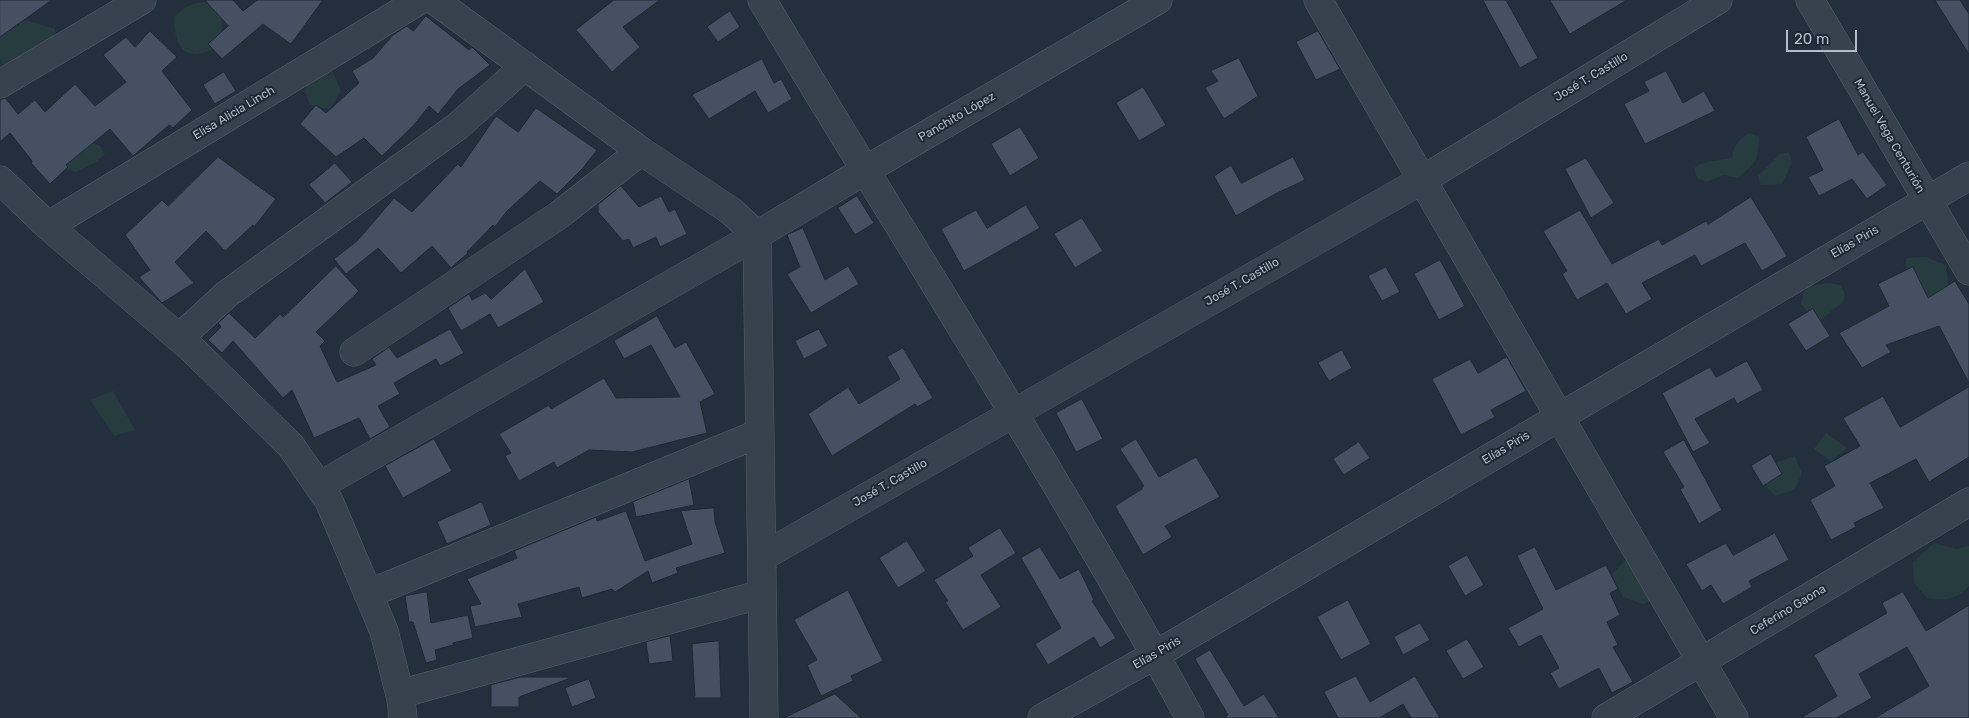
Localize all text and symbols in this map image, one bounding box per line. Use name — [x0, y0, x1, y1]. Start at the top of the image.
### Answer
scale bar — [1789, 20, 1860, 52]
text: 20 m — [1794, 30, 1829, 48]
street label: José T. Castillo — [1552, 49, 1630, 105]
street label: Manuel Vega Centurión — [1850, 76, 1928, 196]
street label: Elisa Alicia Linch — [191, 83, 277, 143]
street label: Panchito López — [916, 89, 998, 145]
street label: Elías Piris — [1828, 223, 1882, 261]
street label: José T. Castillo — [1202, 255, 1282, 309]
street label: Elías Piris — [1480, 428, 1532, 468]
street label: José T. Castillo — [850, 456, 930, 510]
street label: Ceferino Gaona — [1747, 582, 1829, 638]
street label: Elías Piris — [1130, 634, 1184, 672]

